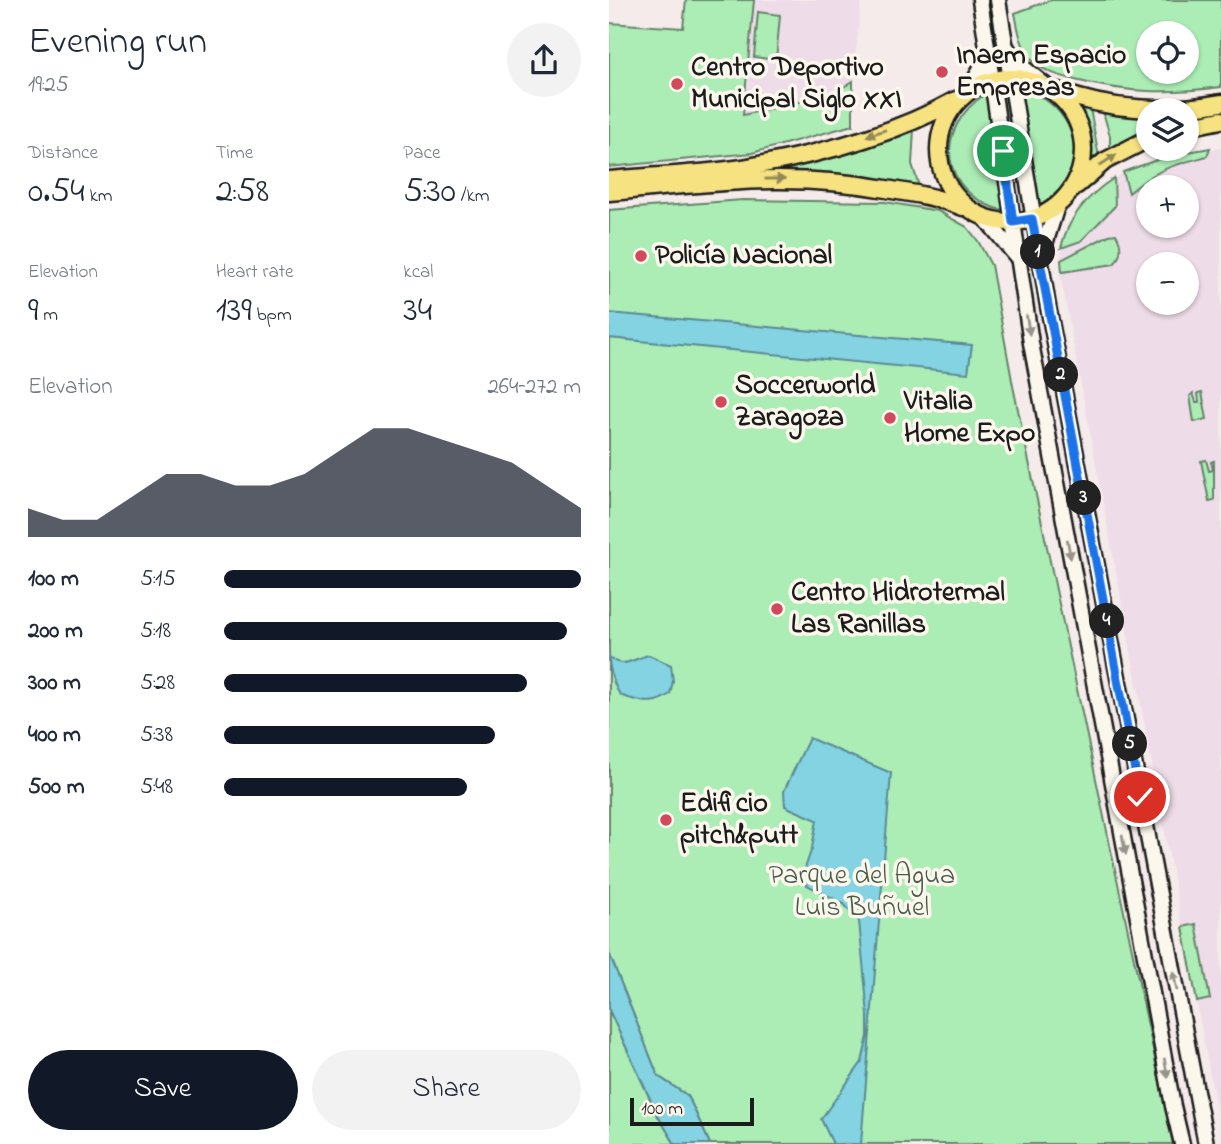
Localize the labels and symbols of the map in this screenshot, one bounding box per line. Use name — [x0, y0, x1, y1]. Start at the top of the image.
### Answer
place label: Inaem Espacio Empresas — [956, 36, 1126, 109]
place label: Centro Deportivo Municipal Siglo XXI — [691, 48, 902, 122]
marker: Inaem Espacio Empresas — [934, 64, 950, 80]
marker: Centro Deportivo Municipal Siglo XXI — [669, 76, 685, 92]
pin — [973, 121, 1033, 181]
one-way arrow — [865, 128, 886, 139]
one-way arrow — [1098, 154, 1118, 167]
one-way arrow — [764, 173, 786, 185]
pin: 1 — [1021, 234, 1055, 270]
place label: Policía Nacional — [655, 236, 833, 277]
marker: Policía Nacional — [633, 248, 649, 264]
one-way arrow — [1023, 314, 1034, 336]
pin: 2 — [1043, 358, 1079, 392]
place label: Soccerworld Zaragoza — [735, 366, 876, 440]
place label: Vitalia Home Expo — [903, 382, 1035, 455]
marker: Soccerworld Zaragoza — [713, 394, 729, 410]
marker: Vitalia Home Expo — [882, 410, 898, 426]
pin: 3 — [1067, 480, 1101, 516]
one-way arrow — [1064, 538, 1075, 560]
place label: Centro Hidrotermal Las Ranillas — [791, 573, 1005, 646]
marker: Centro Hidrotermal Las Ranillas — [769, 601, 785, 617]
pin: 4 — [1089, 604, 1125, 638]
pin: 5 — [1113, 726, 1147, 762]
pin — [1110, 767, 1170, 827]
place label: Edificio pitch&putt — [680, 784, 799, 857]
marker: Edificio pitch&putt — [658, 812, 674, 828]
one-way arrow — [1119, 834, 1130, 856]
park label: Parque del Agua Luis Buñuel — [769, 856, 955, 929]
one-way arrow — [1169, 970, 1180, 992]
one-way arrow — [1161, 1057, 1172, 1079]
scale bar — [630, 1095, 754, 1127]

